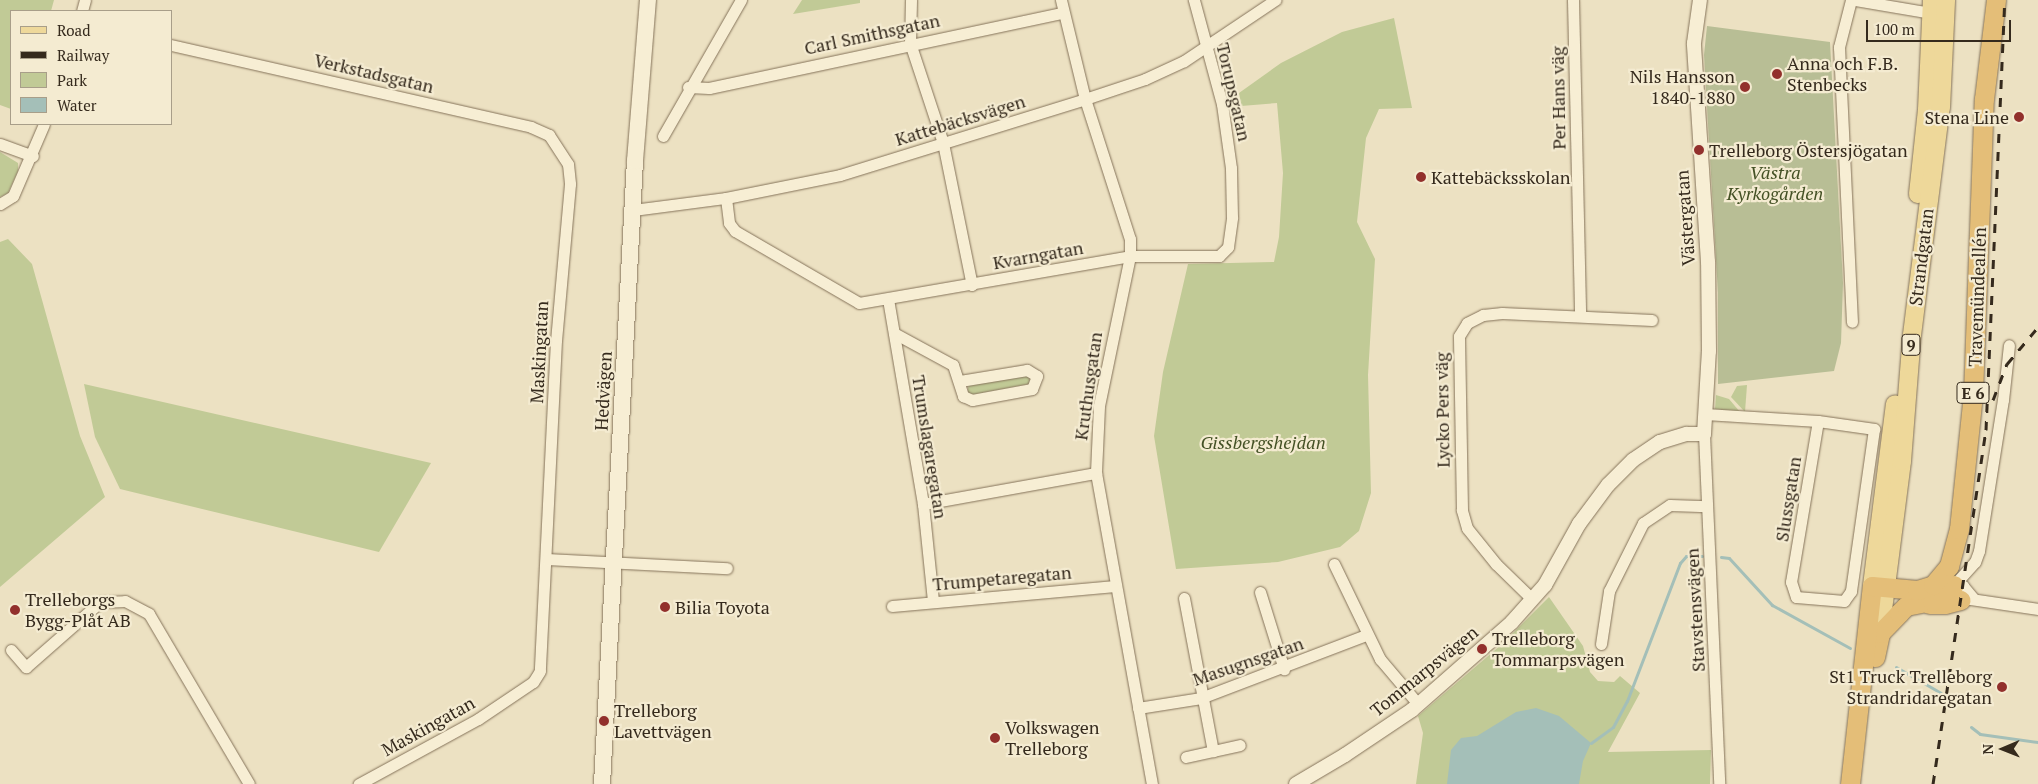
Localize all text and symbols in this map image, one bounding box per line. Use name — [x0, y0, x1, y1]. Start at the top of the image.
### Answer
street label: Carl Smithsgatan — [802, 9, 942, 59]
legend — [10, 10, 172, 125]
scale bar — [1868, 10, 2013, 42]
text: 100 m — [1874, 19, 1915, 39]
text: Road — [57, 20, 90, 40]
street label: Torupsgatan — [1212, 41, 1256, 143]
text: Railway — [57, 45, 109, 65]
street label: Per Hans väg — [1546, 46, 1570, 150]
street label: Verkstadsgatan — [312, 49, 436, 97]
place label: Anna och F.B. Stenbecks — [1787, 53, 1898, 96]
place label: Nils Hansson 1840-1880 — [1630, 66, 1735, 108]
marker: Anna och F.B. Stenbecks — [1771, 68, 1783, 80]
text: Park — [57, 70, 87, 90]
marker: Nils Hansson 1840-1880 — [1739, 81, 1751, 93]
street label: Kattebäcksvägen — [892, 90, 1028, 150]
text: Water — [57, 95, 96, 115]
place label: Stena Line — [1924, 106, 2009, 128]
marker: Stena Line — [2013, 111, 2025, 123]
place label: Trelleborg Östersjögatan — [1709, 139, 1908, 161]
marker: Trelleborg Östersjögatan — [1693, 144, 1705, 156]
park label: Västra Kyrkogården — [1727, 162, 1823, 204]
place label: Kattebäcksskolan — [1431, 166, 1570, 188]
street label: Västergatan — [1671, 169, 1699, 267]
marker: Kattebäcksskolan — [1415, 171, 1427, 183]
street label: Strandgatan — [1904, 207, 1938, 307]
street label: Travemündeallén — [1964, 227, 1990, 367]
street label: Kvarngatan — [991, 236, 1085, 274]
street label: Maskingatan — [526, 300, 552, 404]
street label: Kruthusgatan — [1070, 330, 1106, 442]
road number: 9 — [1901, 332, 1921, 358]
street label: Hedvägen — [590, 351, 616, 431]
street label: Lycko Pers väg — [1430, 352, 1454, 468]
street label: Trumslagaregatan — [908, 374, 952, 520]
road number: E 6 — [1956, 379, 1990, 406]
park label: Gissbergshejdan — [1200, 431, 1326, 453]
street label: Slussgatan — [1771, 455, 1805, 543]
street label: Stavstensvägen — [1681, 548, 1709, 672]
street label: Trumpetaregatan — [932, 561, 1072, 595]
place label: Trelleborgs Bygg-Plåt AB — [25, 589, 131, 632]
place label: Bilia Toyota — [675, 596, 770, 618]
marker: Bilia Toyota — [659, 601, 671, 613]
marker: Trelleborgs Bygg-Plåt AB — [9, 604, 21, 616]
street label: Tommarpsvägen — [1366, 621, 1482, 721]
place label: Trelleborg Tommarpsvägen — [1492, 628, 1624, 670]
street label: Masugnsgatan — [1190, 632, 1306, 690]
marker: Trelleborg Tommarpsvägen — [1476, 643, 1488, 655]
place label: St1 Truck Trelleborg Strandridaregatan — [1829, 666, 1992, 709]
marker: St1 Truck Trelleborg Strandridaregatan — [1996, 681, 2008, 693]
street label: Maskingatan — [378, 692, 478, 760]
place label: Trelleborg Lavettvägen — [614, 700, 712, 742]
marker: Trelleborg Lavettvägen — [598, 715, 610, 727]
place label: Volkswagen Trelleborg — [1005, 717, 1100, 760]
north arrow — [1978, 724, 2028, 774]
marker: Volkswagen Trelleborg — [989, 732, 1001, 744]
text: N — [1978, 744, 1997, 755]

